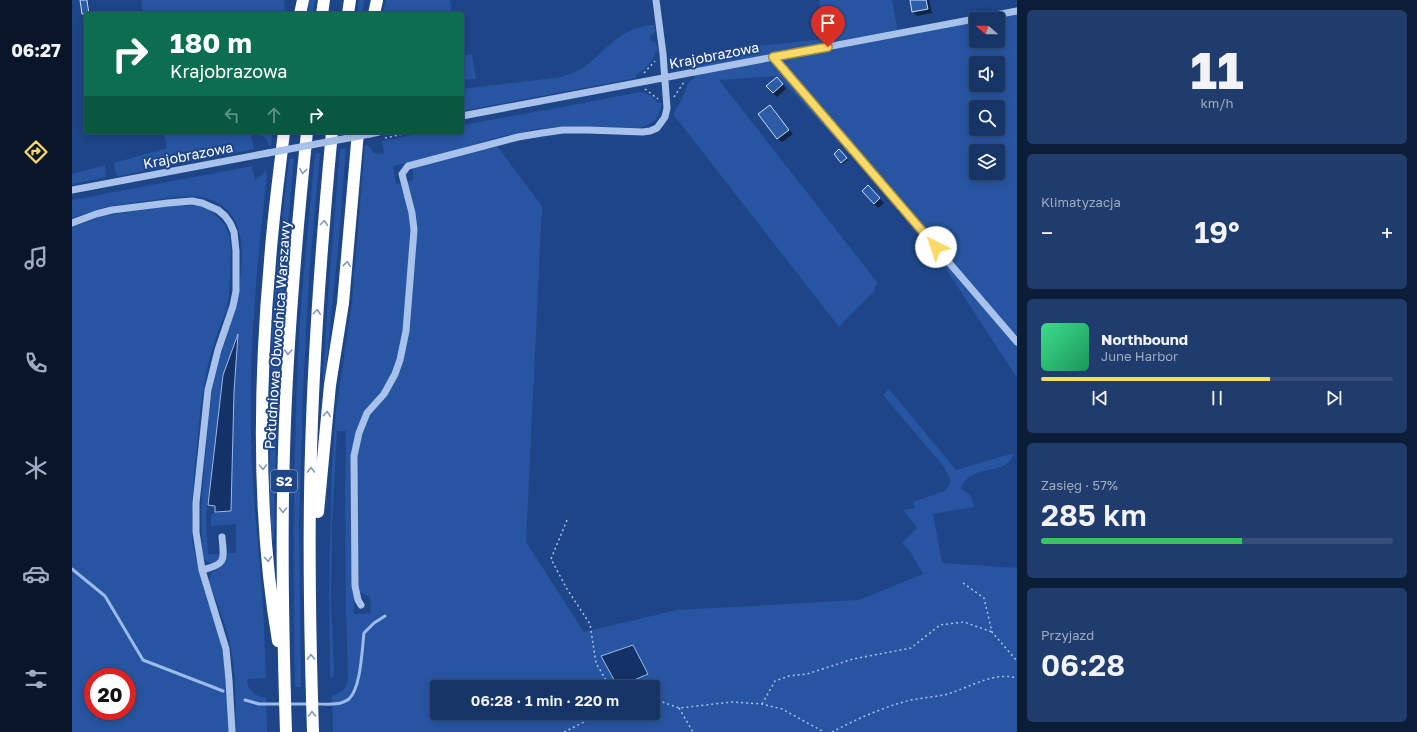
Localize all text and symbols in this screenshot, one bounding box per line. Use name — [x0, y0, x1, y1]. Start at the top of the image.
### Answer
pin — [811, 6, 845, 47]
icon: arrive — [817, 12, 839, 34]
north arrow — [969, 12, 1005, 48]
map controls — [969, 12, 1005, 180]
text: 180 m — [170, 26, 252, 59]
icon: right — [104, 28, 156, 80]
street label: Krajobrazowa — [668, 38, 760, 72]
text: 11 — [1190, 38, 1244, 100]
text: 06:27 — [11, 39, 61, 61]
button: sound — [969, 56, 1005, 92]
text: Krajobrazowa — [170, 60, 287, 82]
text: km/h — [1200, 95, 1234, 111]
button: search — [969, 100, 1005, 136]
icon: left — [221, 104, 243, 126]
icon: ahead — [263, 104, 285, 126]
icon: right — [305, 104, 327, 126]
icon: directions — [22, 138, 50, 166]
street label: Krajobrazowa — [142, 138, 234, 172]
button: layers — [969, 144, 1005, 180]
one-way arrow — [299, 168, 308, 174]
text: Klimatyzacja — [1041, 194, 1121, 210]
text: 19° — [1194, 214, 1240, 250]
text: − — [1041, 219, 1053, 246]
text: + — [1381, 219, 1393, 246]
street label: Południowa Obwodnica Warszawy — [261, 220, 293, 450]
one-way arrow — [319, 220, 328, 226]
position arrow — [915, 226, 957, 268]
icon: music — [22, 244, 50, 272]
one-way arrow — [343, 261, 352, 267]
one-way arrow — [312, 309, 321, 315]
text: Northbound — [1101, 330, 1188, 348]
text: June Harbor — [1101, 348, 1178, 364]
icon: phone — [22, 349, 50, 377]
one-way arrow — [284, 349, 293, 355]
icon: previous — [1089, 387, 1111, 409]
icon: pause — [1206, 387, 1228, 409]
icon: next — [1323, 387, 1345, 409]
one-way arrow — [322, 411, 331, 417]
icon: climate — [22, 454, 50, 482]
one-way arrow — [259, 464, 267, 470]
one-way arrow — [307, 467, 315, 473]
road number: S2 — [271, 470, 297, 492]
text: Zasięg · 57% — [1041, 477, 1118, 493]
text: 285 km — [1041, 497, 1147, 533]
one-way arrow — [279, 507, 287, 513]
one-way arrow — [263, 556, 272, 562]
icon: car — [22, 560, 50, 588]
text: Przyjazd — [1041, 627, 1094, 643]
text: 06:28 — [1041, 647, 1125, 683]
one-way arrow — [307, 654, 315, 660]
icon: filters — [22, 665, 50, 693]
speed limit sign: 20 — [84, 668, 136, 720]
text: 06:28 · 1 min · 220 m — [471, 691, 619, 709]
one-way arrow — [308, 711, 317, 717]

